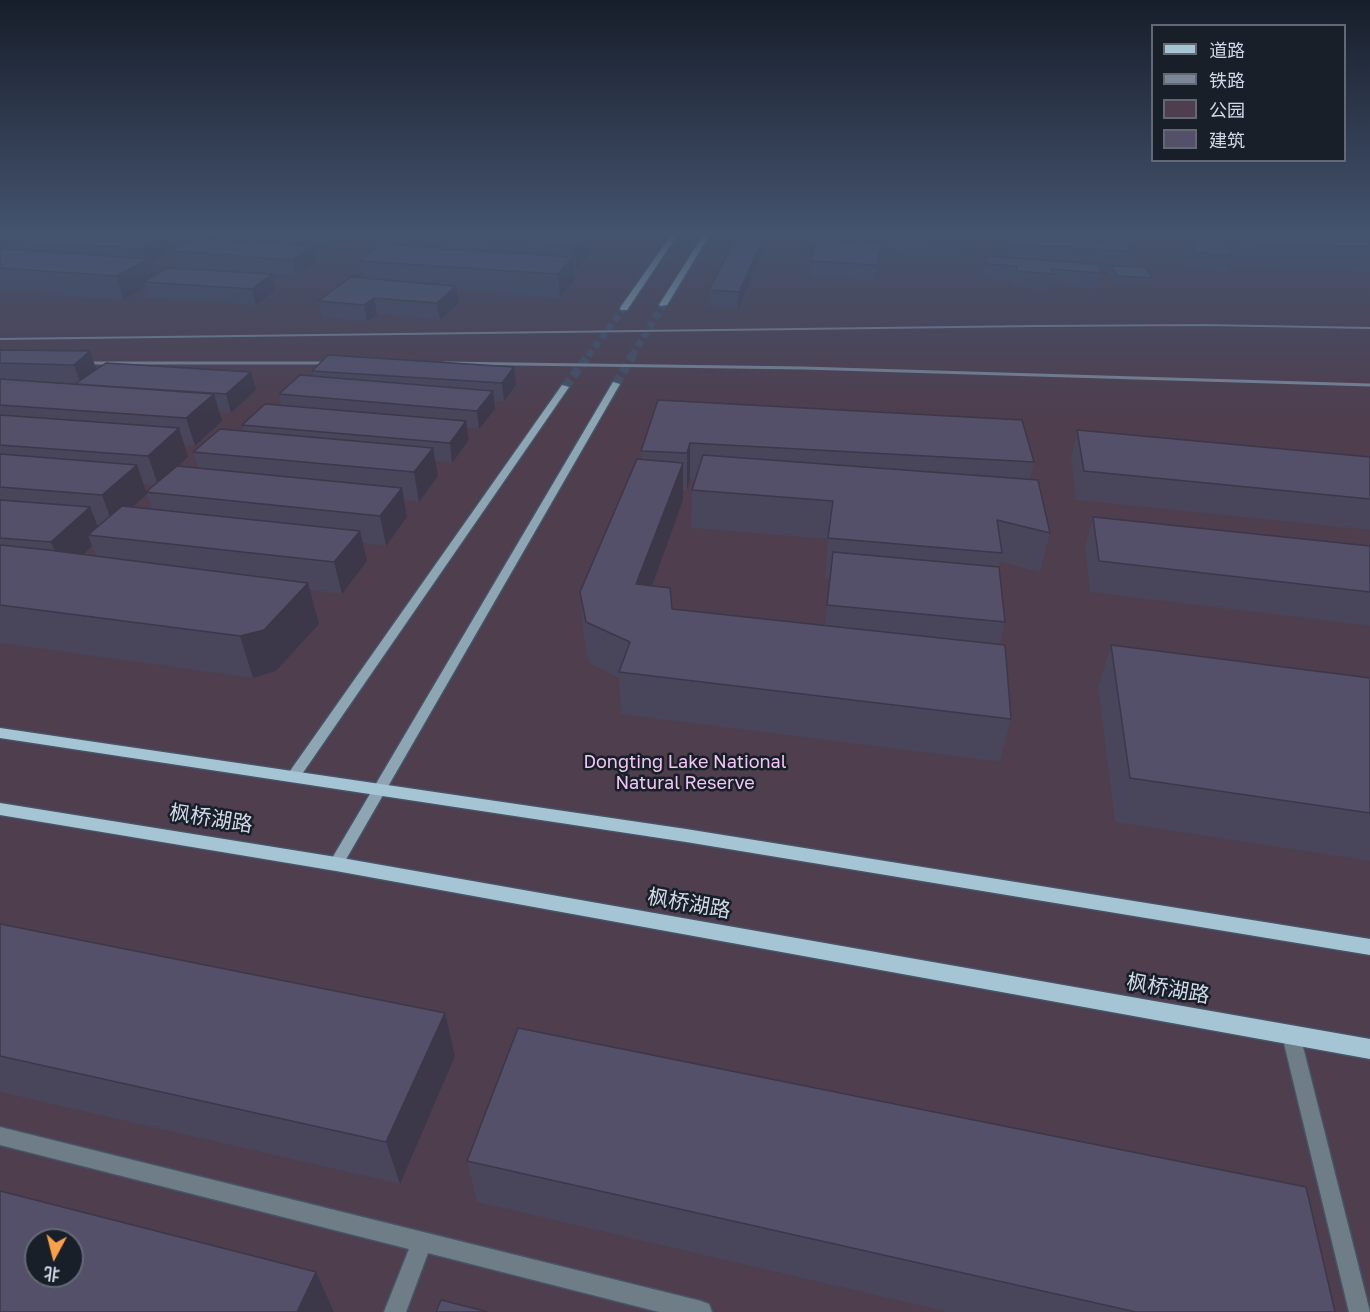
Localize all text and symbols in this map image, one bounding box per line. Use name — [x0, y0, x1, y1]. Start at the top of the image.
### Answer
legend — [1151, 24, 1346, 162]
text: 道路 — [1209, 39, 1245, 61]
text: 铁路 — [1209, 69, 1245, 91]
text: 公园 — [1209, 99, 1245, 121]
text: 建筑 — [1209, 129, 1245, 151]
park label: Dongting Lake National Natural Reserve — [583, 751, 787, 794]
street label: 枫桥湖路 — [168, 800, 254, 838]
street label: 枫桥湖路 — [645, 884, 733, 924]
street label: 枫桥湖路 — [1124, 969, 1212, 1009]
north arrow — [24, 1228, 84, 1288]
text: 北 — [43, 1263, 61, 1285]

